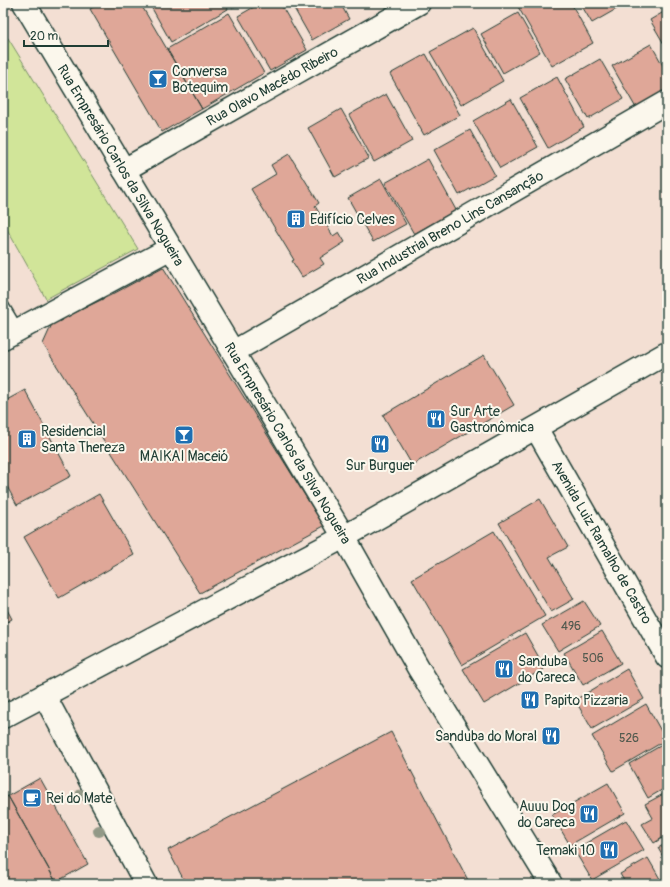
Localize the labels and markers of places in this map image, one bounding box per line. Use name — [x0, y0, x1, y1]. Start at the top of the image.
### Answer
place label: Conversa Botequim — [172, 63, 228, 96]
bar icon: Conversa Botequim — [147, 68, 169, 90]
building icon: Edifício Celves — [285, 208, 307, 230]
place label: Edifício Celves — [310, 211, 395, 228]
place label: Sur Arte Gastronômica — [450, 403, 534, 436]
restaurant icon: Sur Arte Gastronômica — [425, 408, 447, 430]
place label: Residencial Santa Thereza — [41, 423, 125, 456]
bar icon: MAIKAI Maceió — [173, 424, 195, 446]
building icon: Residencial Santa Thereza — [16, 428, 38, 450]
restaurant icon: Sur Burguer — [369, 433, 391, 455]
place label: MAIKAI Maceió — [140, 448, 229, 465]
place label: Sur Burguer — [345, 457, 415, 474]
place label: Sanduba do Careca — [518, 653, 576, 686]
restaurant icon: Sanduba do Careca — [493, 658, 515, 680]
restaurant icon: Papito Pizzaria — [519, 689, 541, 711]
place label: Papito Pizzaria — [544, 692, 628, 709]
restaurant icon: Sanduba do Moral — [540, 725, 562, 747]
place label: Sanduba do Moral — [435, 728, 537, 745]
cafe icon: Rei do Mate — [21, 787, 43, 809]
place label: Rei do Mate — [46, 790, 112, 807]
place label: Auuu Dog do Careca — [517, 798, 575, 831]
restaurant icon: Auuu Dog do Careca — [578, 803, 600, 825]
restaurant icon: Temaki 10 — [598, 839, 620, 861]
place label: Temaki 10 — [536, 842, 595, 859]

